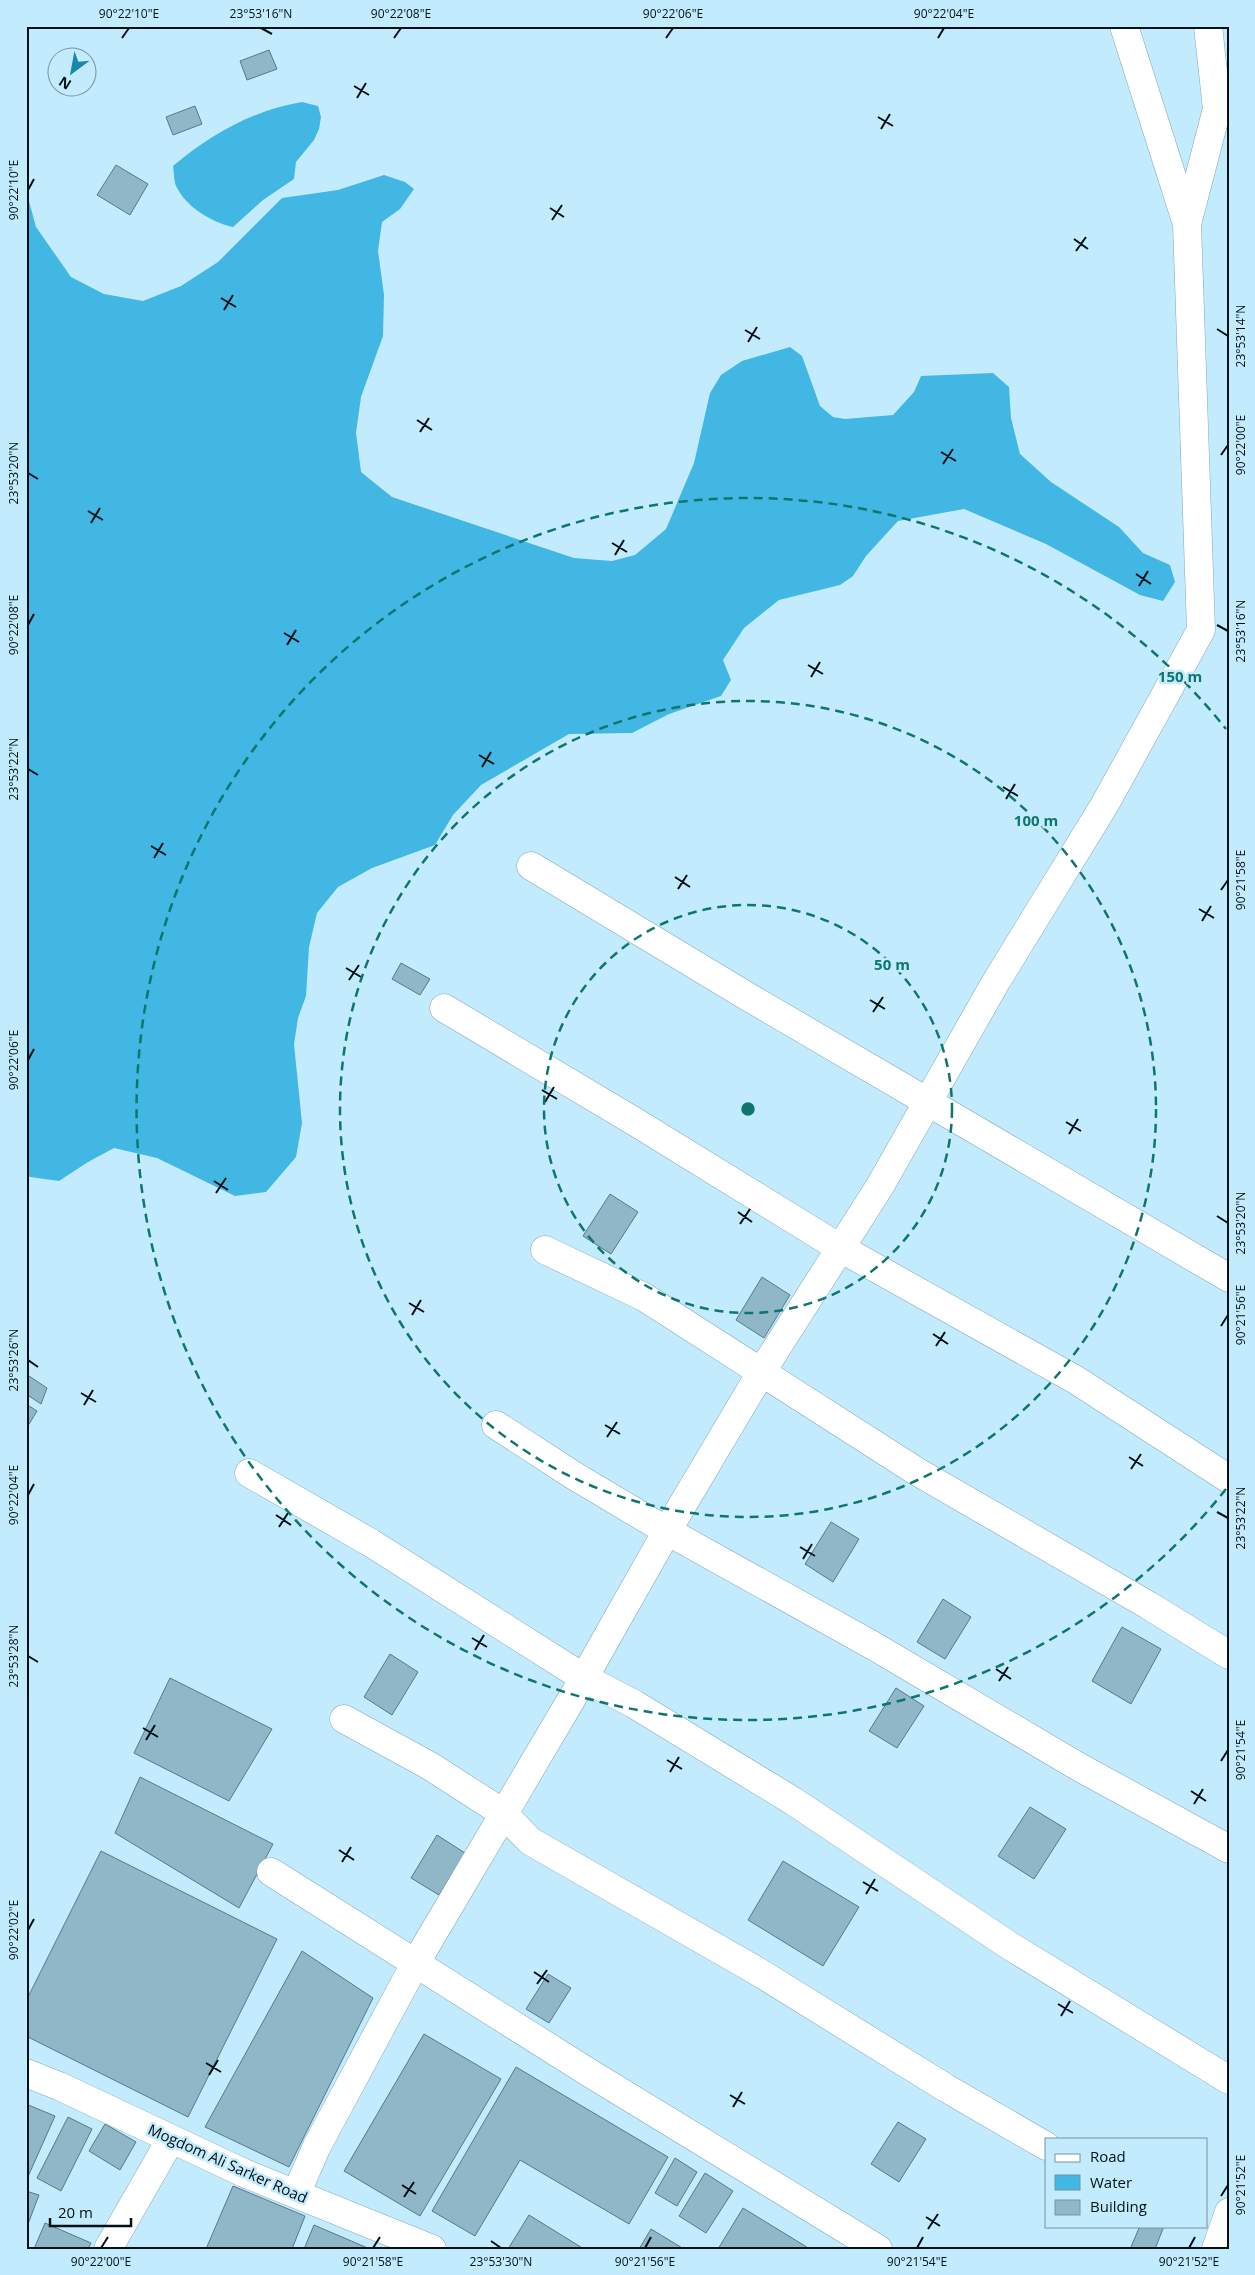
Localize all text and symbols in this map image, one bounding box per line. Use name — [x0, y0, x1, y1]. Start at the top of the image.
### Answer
text: 90°22'10"E — [99, 5, 159, 22]
text: 23°53'16"N — [230, 5, 292, 22]
text: 90°22'08"E — [371, 5, 431, 22]
text: 90°22'06"E — [643, 5, 703, 22]
text: 90°22'04"E — [914, 5, 974, 22]
north arrow — [48, 48, 98, 98]
text: N — [55, 72, 75, 95]
text: 90°22'10"E — [5, 160, 22, 220]
text: 23°53'14"N — [1232, 305, 1249, 367]
text: 90°22'00"E — [1232, 415, 1249, 475]
text: 23°53'20"N — [5, 442, 22, 504]
text: 90°22'08"E — [5, 595, 22, 655]
text: 23°53'16"N — [1232, 600, 1249, 662]
text: 150 m — [1158, 666, 1202, 686]
text: 23°53'22"N — [5, 738, 22, 800]
text: 100 m — [1014, 810, 1058, 830]
text: 90°21'58"E — [1232, 850, 1249, 910]
text: 50 m — [874, 954, 910, 974]
text: 90°22'06"E — [5, 1030, 22, 1090]
centre of rings — [739, 1100, 757, 1118]
text: 23°53'20"N — [1232, 1192, 1249, 1254]
text: 90°21'56"E — [1232, 1285, 1249, 1345]
text: 23°53'26"N — [5, 1329, 22, 1391]
text: 90°22'04"E — [5, 1465, 22, 1525]
text: 23°53'22"N — [1232, 1487, 1249, 1549]
text: 23°53'28"N — [5, 1625, 22, 1687]
text: 90°21'54"E — [1232, 1720, 1249, 1780]
text: 90°22'02"E — [5, 1900, 22, 1960]
street label: Mogdom Ali Sarker Road — [145, 2119, 311, 2207]
legend — [1045, 2138, 1208, 2228]
text: Road — [1090, 2146, 1126, 2166]
text: 90°21'52"E — [1232, 2155, 1249, 2215]
text: Water — [1090, 2172, 1132, 2192]
scale bar — [50, 2195, 131, 2227]
text: Building — [1090, 2196, 1147, 2216]
text: 20 m — [58, 2202, 93, 2222]
text: 90°22'00"E — [71, 2253, 131, 2270]
text: 90°21'58"E — [343, 2253, 403, 2270]
text: 23°53'30"N — [470, 2253, 532, 2270]
text: 90°21'56"E — [615, 2253, 675, 2270]
text: 90°21'54"E — [887, 2253, 947, 2270]
text: 90°21'52"E — [1159, 2253, 1219, 2270]

